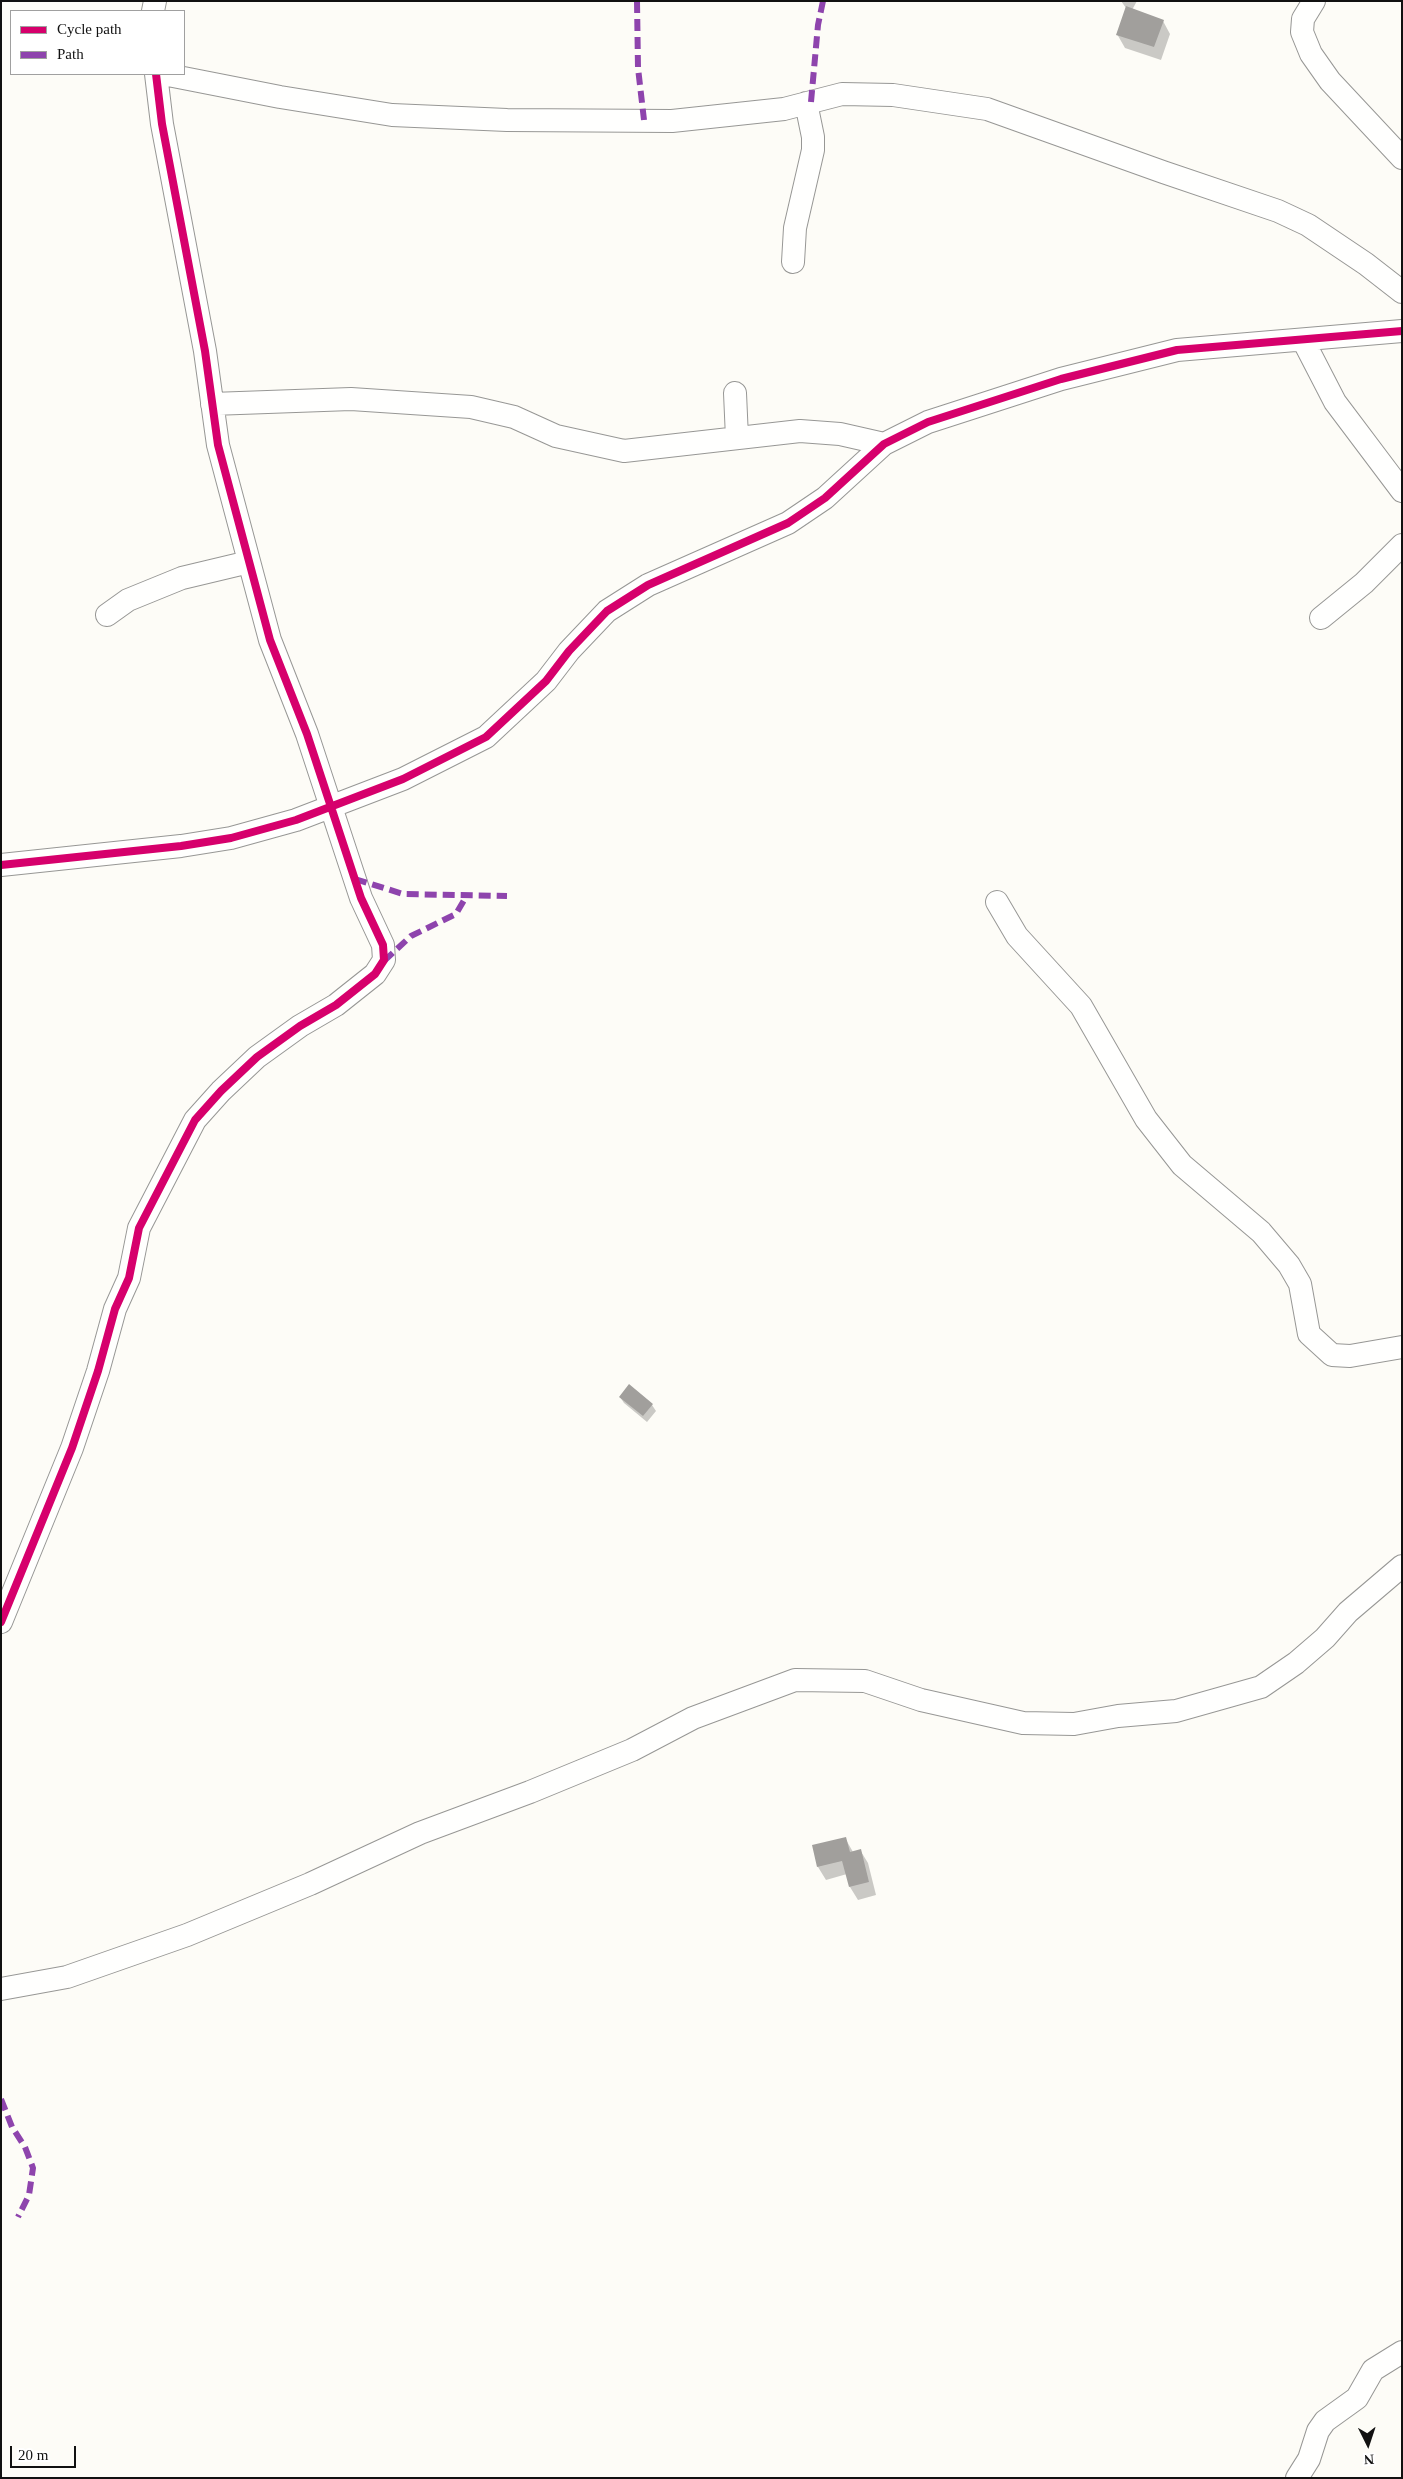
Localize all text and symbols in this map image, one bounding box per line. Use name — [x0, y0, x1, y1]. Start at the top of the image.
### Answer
legend — [10, 10, 185, 75]
text: Cycle path — [57, 21, 122, 37]
text: Path — [57, 46, 84, 62]
north arrow — [1343, 2419, 1393, 2469]
scale bar — [12, 2436, 79, 2468]
text: 20 m — [18, 2447, 48, 2463]
text: N — [1364, 2452, 1375, 2467]

